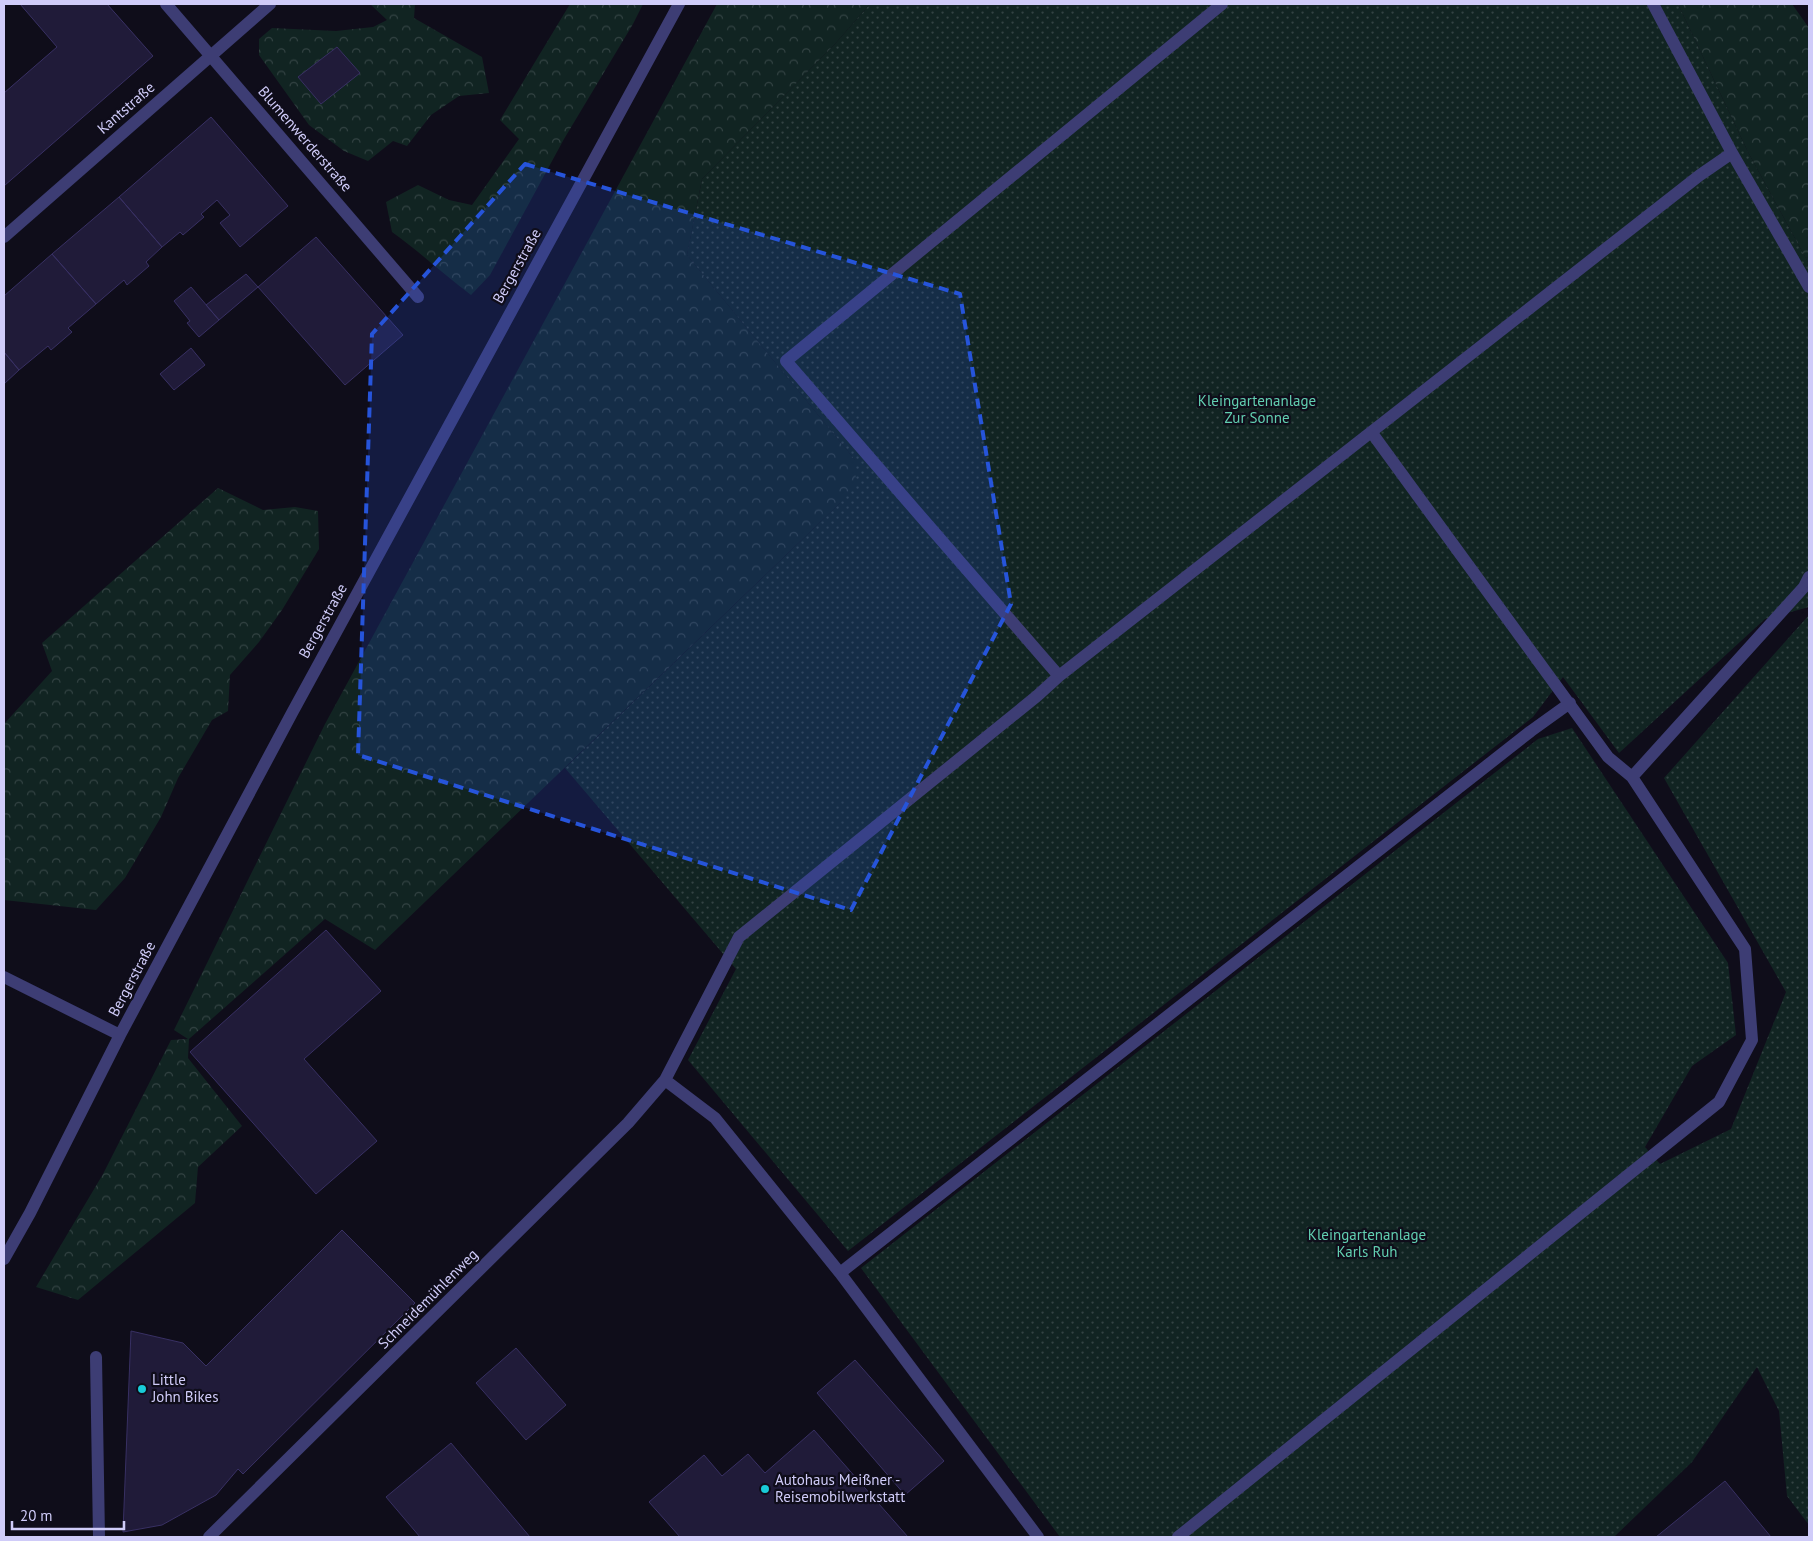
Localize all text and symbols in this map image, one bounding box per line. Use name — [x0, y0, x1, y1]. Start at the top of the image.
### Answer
street label: Kantstraße — [93, 78, 158, 138]
street label: Blumenwerderstraße — [254, 82, 357, 195]
street label: Bergerstraße — [488, 225, 545, 307]
park label: Kleingartenanlage Zur Sonne — [1198, 391, 1316, 427]
street label: Bergerstraße — [294, 580, 351, 662]
street label: Bergerstraße — [104, 938, 159, 1020]
park label: Kleingartenanlage Karls Ruh — [1308, 1225, 1426, 1261]
street label: Schneidemühlenweg — [374, 1245, 482, 1353]
place label: Little John Bikes — [151, 1370, 219, 1406]
marker: Little John Bikes — [136, 1383, 148, 1395]
place label: Autohaus Meißner - Reisemobilwerkstatt — [775, 1470, 905, 1506]
marker: Autohaus Meißner - Reisemobilwerkstatt — [759, 1483, 771, 1495]
scale bar — [12, 1498, 125, 1530]
text: 20 m — [20, 1506, 53, 1525]

